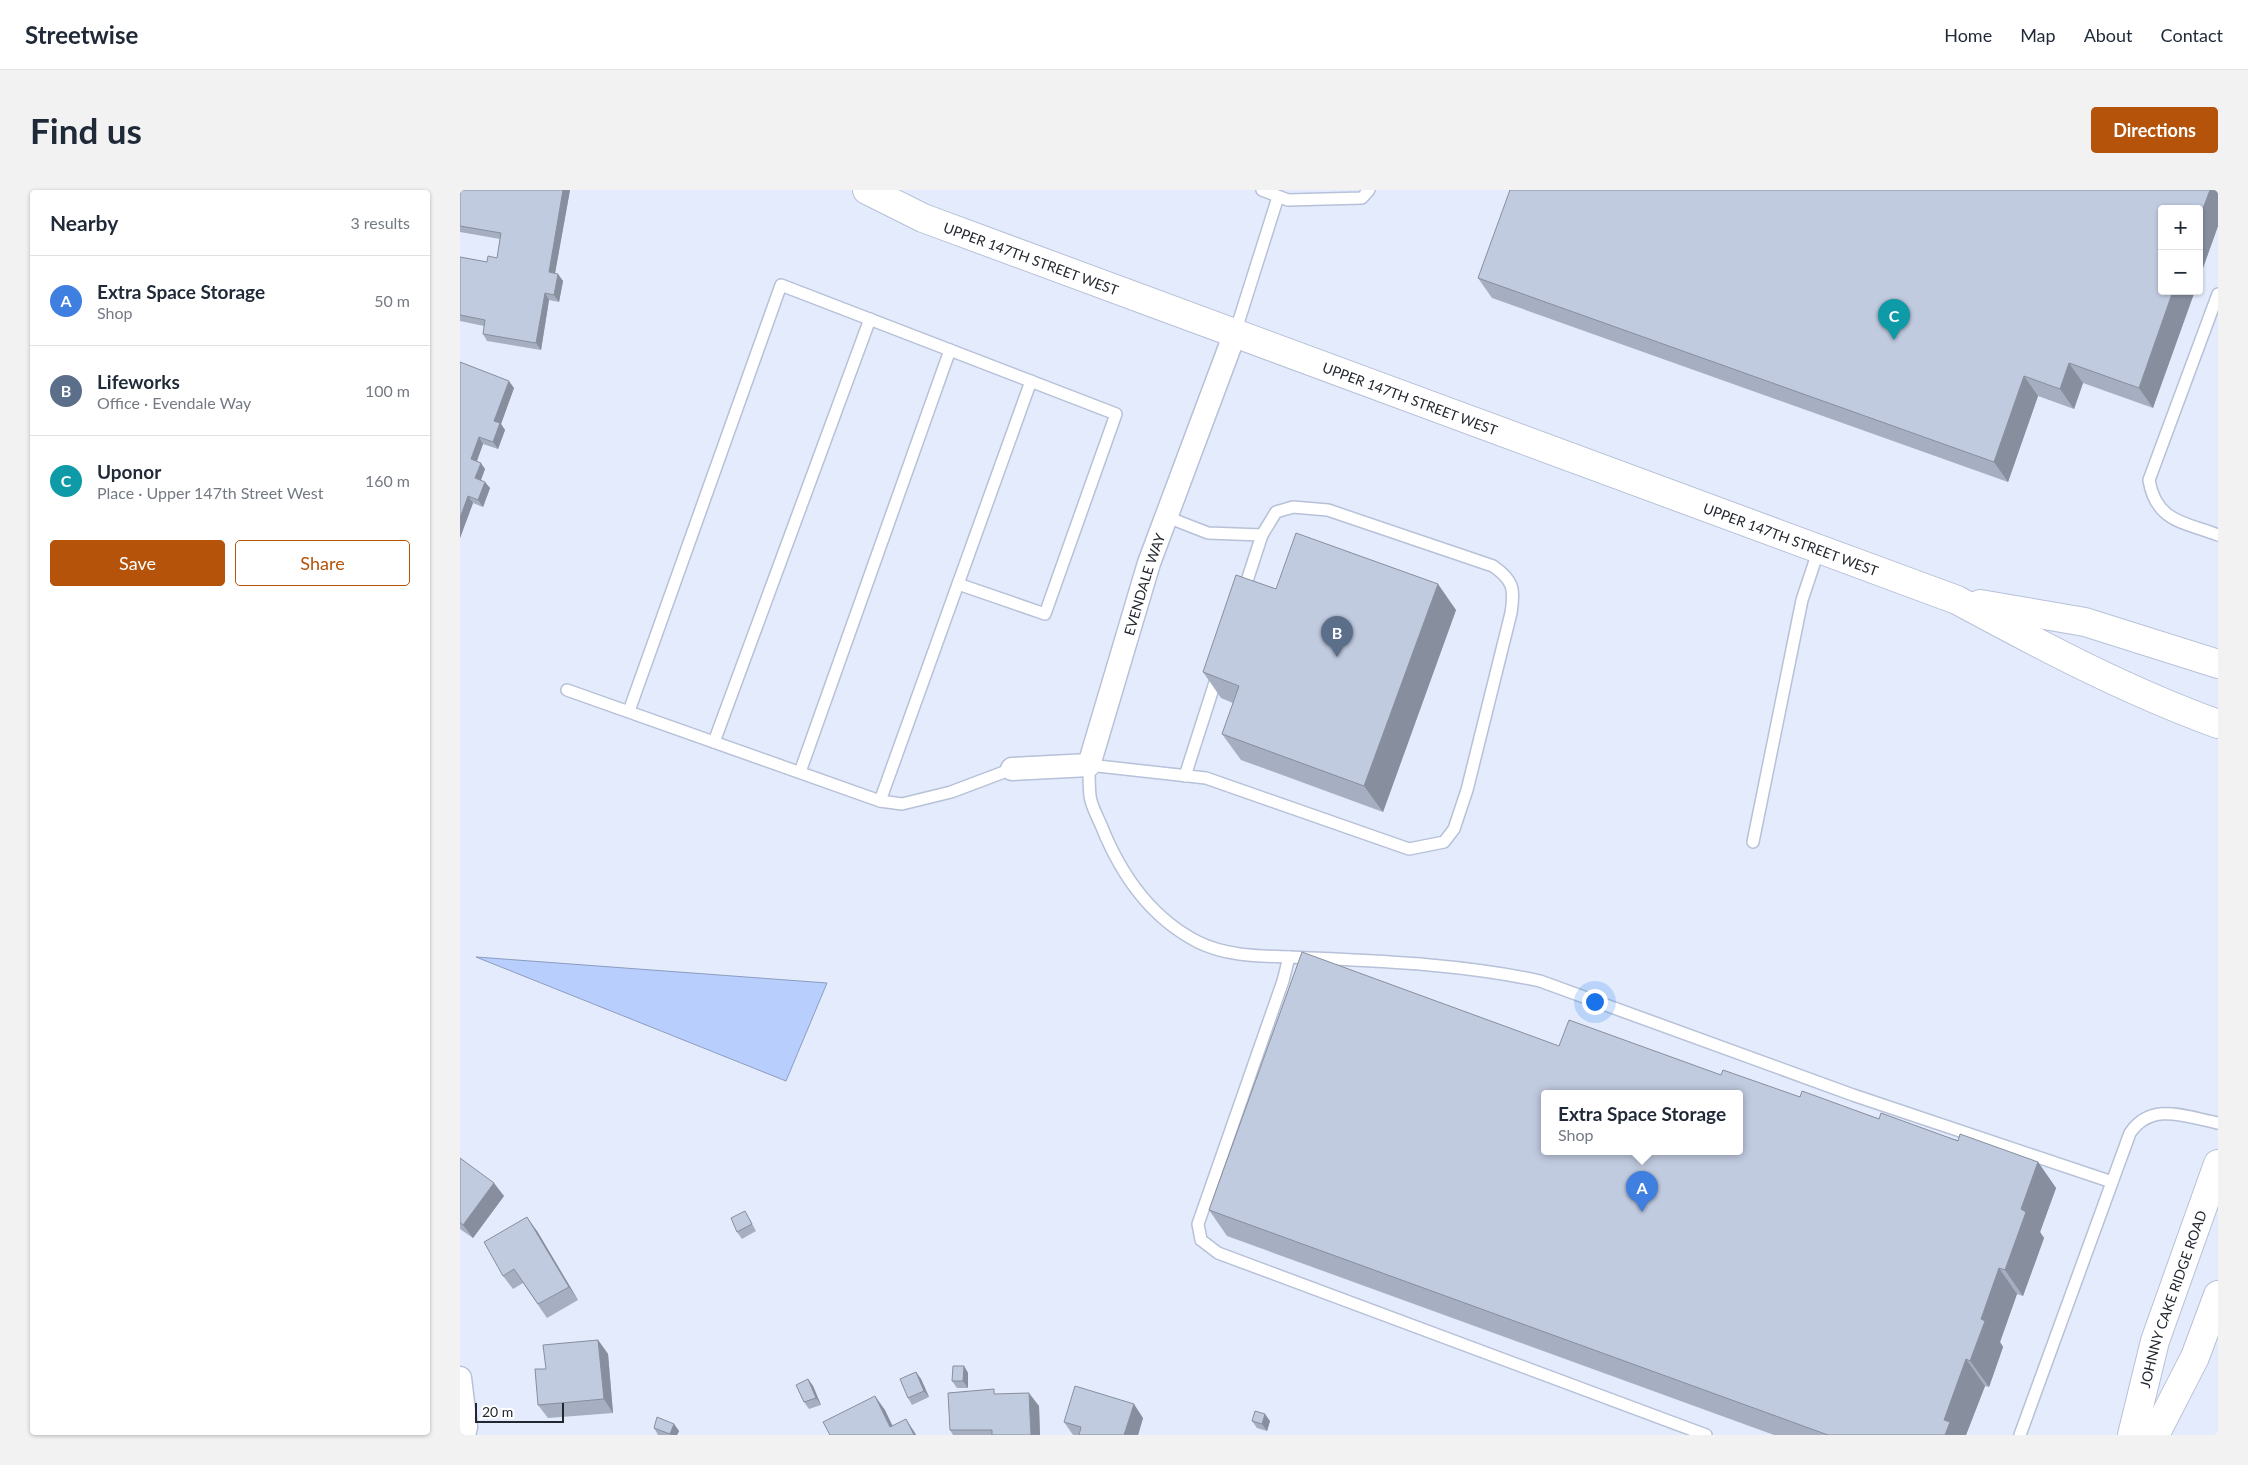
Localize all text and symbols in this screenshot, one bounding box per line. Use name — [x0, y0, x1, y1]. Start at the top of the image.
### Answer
text: Streetwise — [25, 20, 138, 49]
text: Home — [1944, 24, 1992, 46]
text: Map — [2020, 24, 2056, 46]
text: About — [2084, 24, 2133, 46]
text: Contact — [2161, 24, 2223, 46]
button: Directions — [2091, 107, 2218, 153]
text: Find us — [30, 109, 142, 151]
map controls — [2158, 205, 2203, 295]
button: + — [2158, 205, 2203, 250]
text: Nearby — [50, 210, 118, 235]
text: 3 results — [350, 213, 410, 232]
street label: UPPER 147TH STREET WEST — [941, 218, 1122, 298]
button: − — [2158, 250, 2203, 295]
text: Extra Space Storage — [97, 280, 265, 303]
text: A — [60, 291, 72, 310]
text: 50 m — [374, 291, 410, 310]
pin: C — [1878, 299, 1910, 340]
text: Shop — [97, 303, 133, 322]
street label: UPPER 147TH STREET WEST — [1320, 358, 1501, 438]
text: Lifeworks — [97, 370, 180, 393]
text: B — [61, 381, 71, 400]
text: 100 m — [365, 381, 410, 400]
text: Office · Evendale Way — [97, 393, 251, 412]
text: Uponor — [97, 460, 161, 483]
text: C — [61, 471, 71, 490]
text: 160 m — [365, 471, 410, 490]
text: Place · Upper 147th Street West — [97, 483, 323, 502]
street label: UPPER 147TH STREET WEST — [1701, 499, 1882, 579]
street label: EVENDALE WAY — [1120, 531, 1168, 637]
button: Save — [50, 540, 225, 586]
button: Share — [235, 540, 410, 586]
pin: B — [1321, 616, 1353, 657]
your location — [1582, 989, 1608, 1015]
popup — [1541, 1090, 1743, 1155]
text: Extra Space Storage — [1558, 1102, 1726, 1125]
text: Shop — [1558, 1125, 1593, 1144]
pin: A — [1626, 1171, 1658, 1212]
street label: JOHNNY CAKE RIDGE ROAD — [2135, 1208, 2209, 1389]
scale bar — [475, 1400, 564, 1423]
text: 20 m — [482, 1403, 513, 1420]

